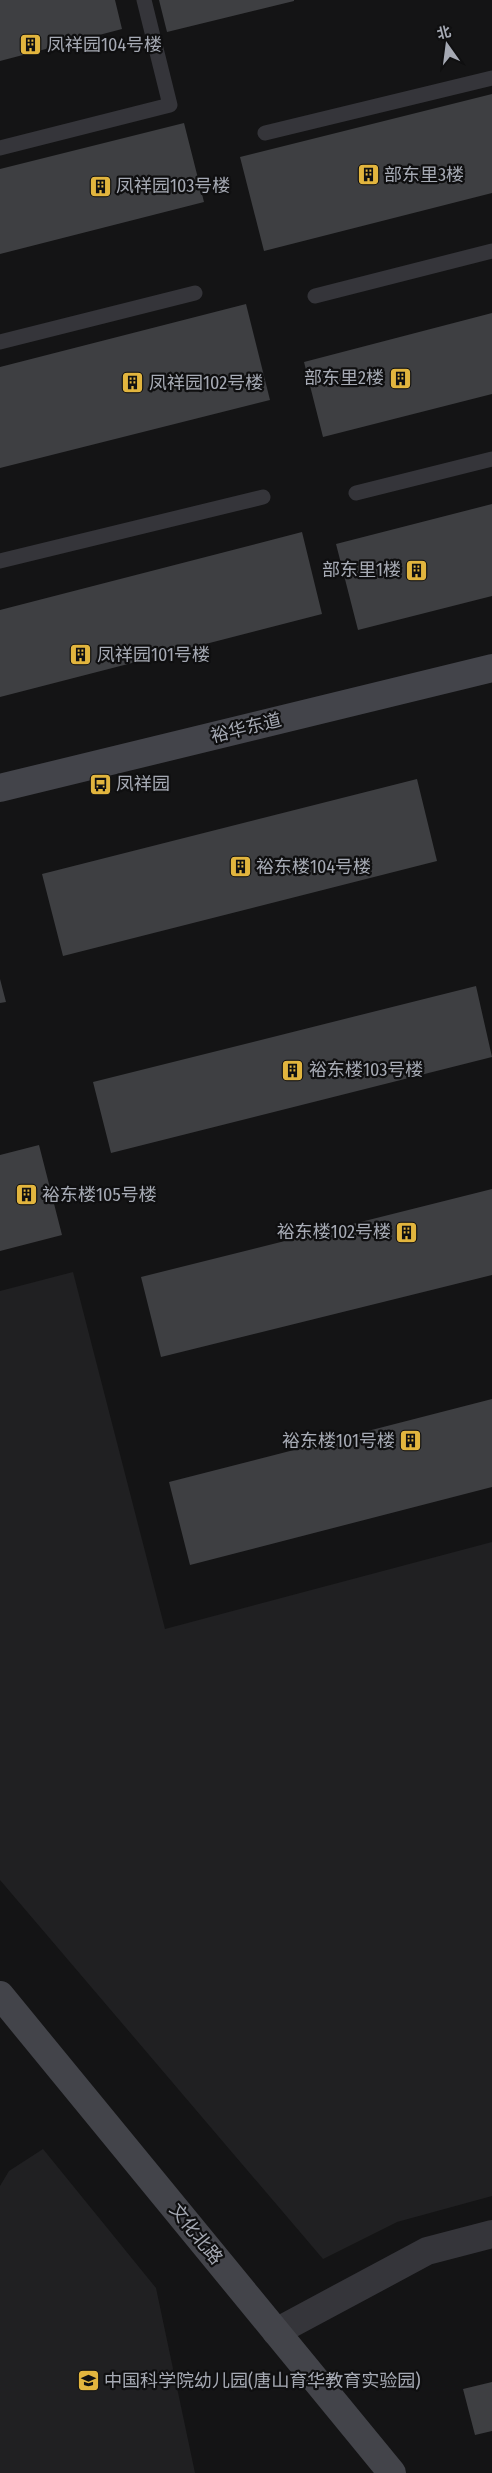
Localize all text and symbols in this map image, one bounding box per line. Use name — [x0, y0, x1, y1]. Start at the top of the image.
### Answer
north arrow — [422, 20, 472, 70]
text: 北 — [435, 23, 453, 43]
building icon: 凤祥园104号楼 — [19, 33, 43, 57]
place label: 凤祥园104号楼 — [47, 34, 162, 56]
building icon: 部东里3楼 — [356, 163, 380, 187]
place label: 部东里3楼 — [384, 164, 464, 186]
building icon: 凤祥园103号楼 — [88, 174, 112, 198]
place label: 凤祥园103号楼 — [116, 175, 230, 197]
building icon: 部东里2楼 — [388, 366, 412, 390]
place label: 部东里2楼 — [304, 367, 384, 389]
building icon: 凤祥园102号楼 — [121, 371, 145, 395]
place label: 凤祥园102号楼 — [149, 372, 263, 394]
building icon: 部东里1楼 — [405, 558, 429, 582]
place label: 部东里1楼 — [322, 559, 401, 581]
building icon: 凤祥园101号楼 — [69, 643, 93, 667]
place label: 凤祥园101号楼 — [97, 644, 210, 666]
street label: 裕华东道 — [208, 709, 284, 747]
bus stop icon: 凤祥园 — [88, 772, 112, 796]
place label: 凤祥园 — [116, 773, 170, 795]
building icon: 裕东楼104号楼 — [228, 855, 252, 879]
place label: 裕东楼104号楼 — [256, 856, 371, 878]
building icon: 裕东楼103号楼 — [281, 1058, 305, 1082]
place label: 裕东楼103号楼 — [309, 1059, 423, 1081]
building icon: 裕东楼105号楼 — [14, 1183, 38, 1207]
place label: 裕东楼105号楼 — [42, 1184, 157, 1206]
building icon: 裕东楼102号楼 — [395, 1220, 419, 1244]
place label: 裕东楼102号楼 — [277, 1221, 391, 1243]
building icon: 裕东楼101号楼 — [399, 1429, 423, 1453]
place label: 裕东楼101号楼 — [282, 1430, 395, 1452]
street label: 文化北路 — [165, 2199, 227, 2269]
school or university icon: 中国科学院幼儿园(唐山育华教育实验园) — [76, 2369, 100, 2393]
place label: 中国科学院幼儿园(唐山育华教育实验园) — [104, 2370, 421, 2392]

